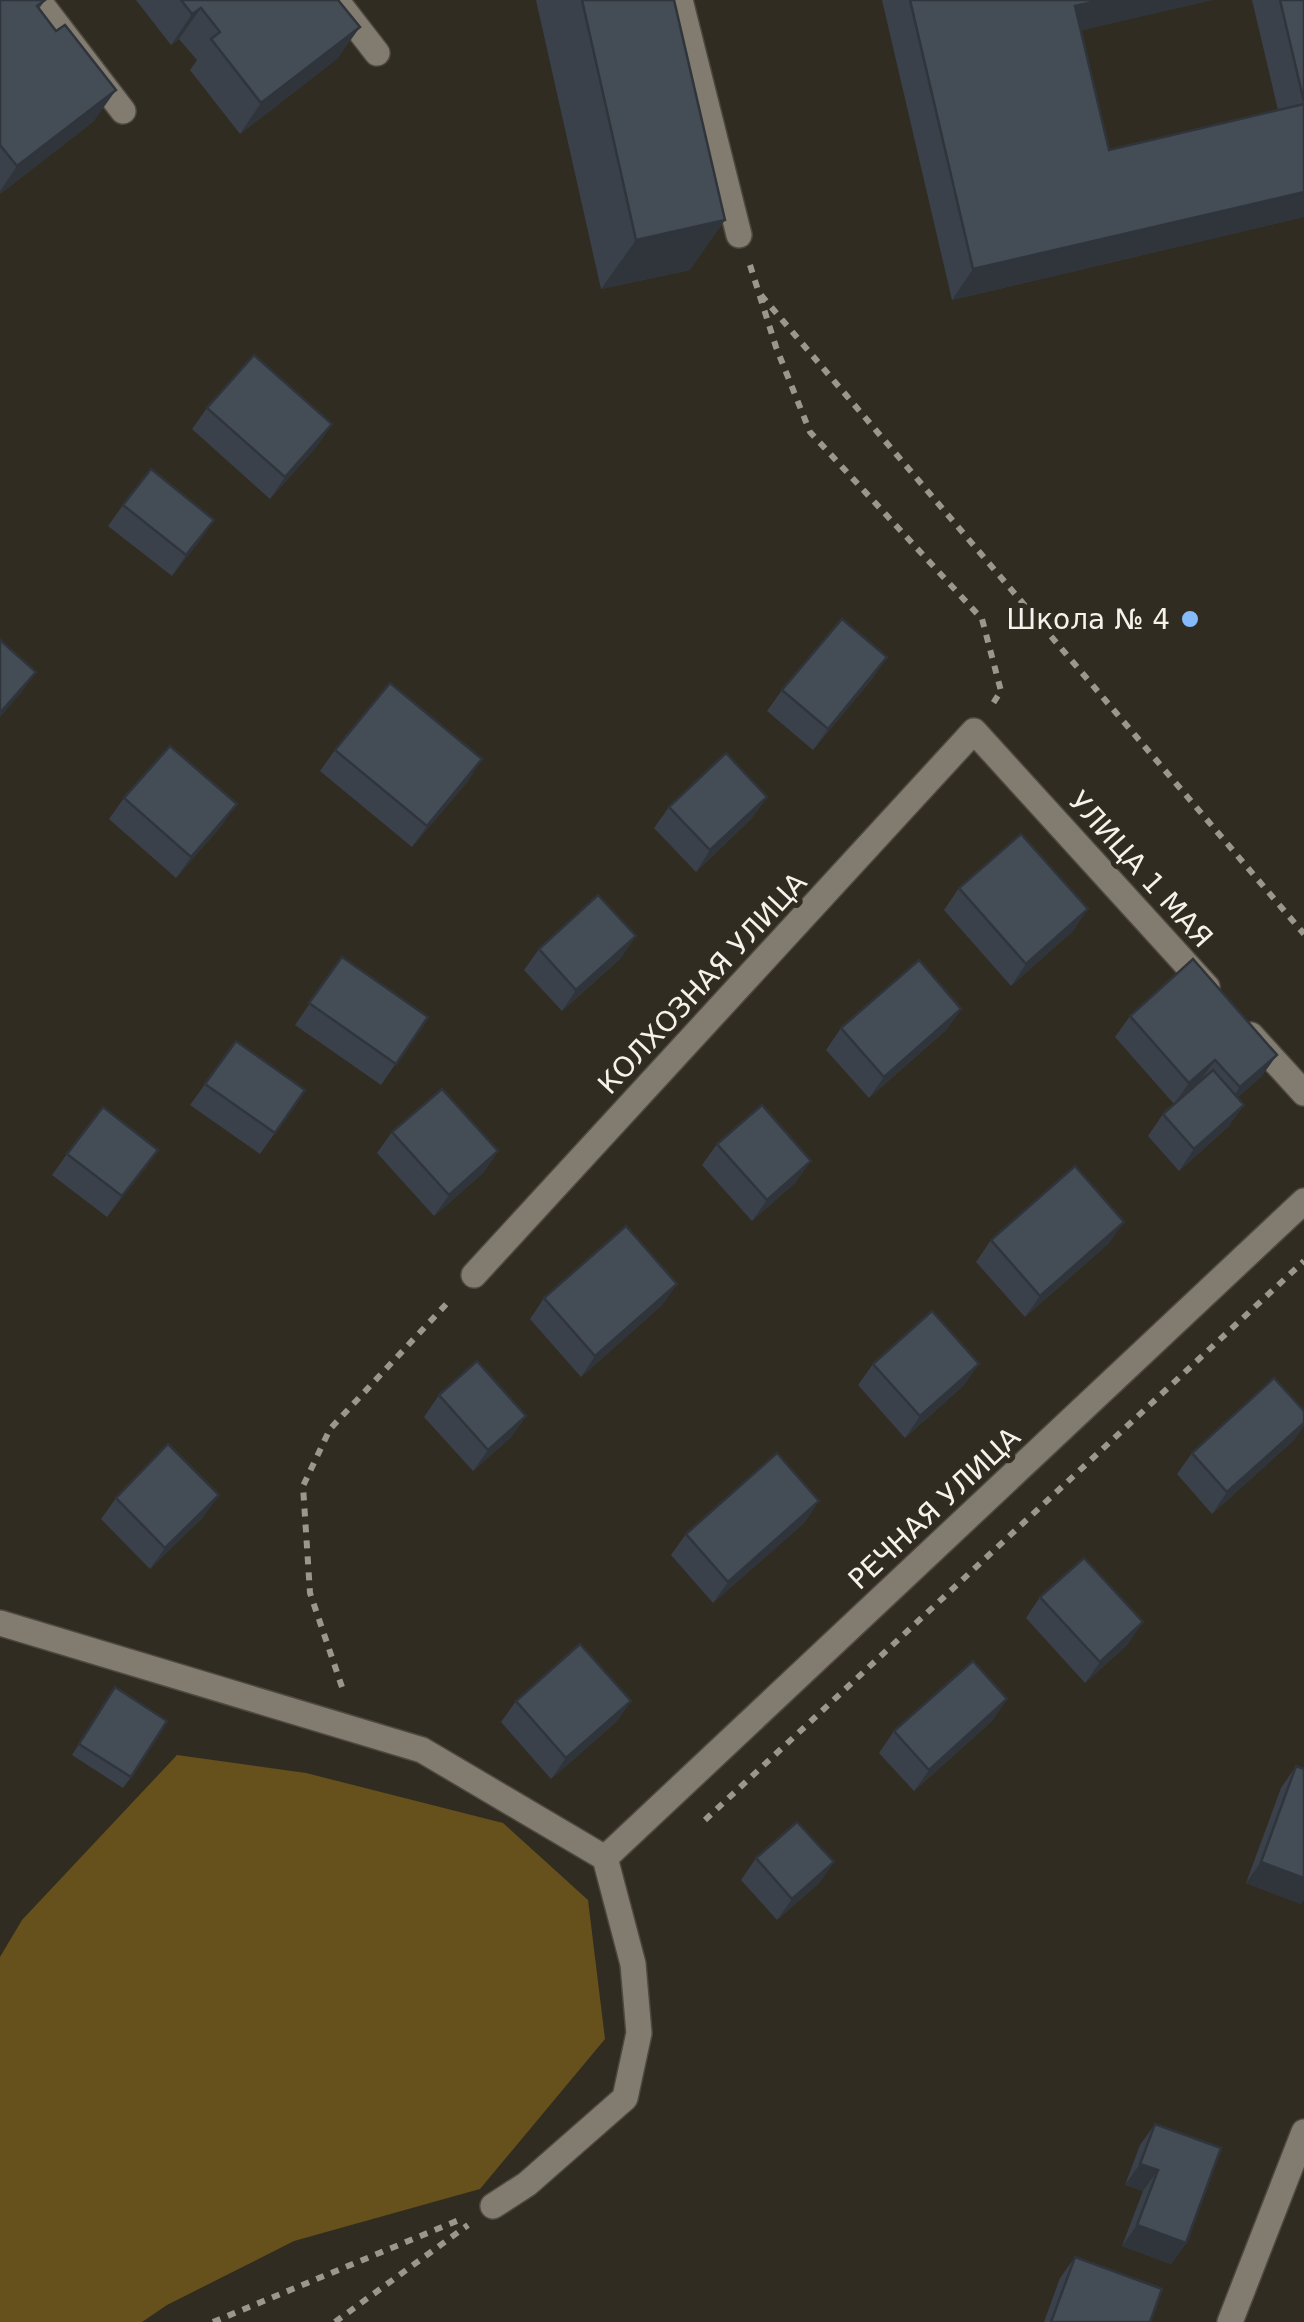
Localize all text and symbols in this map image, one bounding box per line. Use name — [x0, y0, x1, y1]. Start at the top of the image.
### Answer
place label: Школа № 4 — [1006, 603, 1170, 636]
marker: Школа № 4 — [1179, 608, 1201, 630]
street label: УЛИЦА 1 МАЯ — [1062, 785, 1219, 954]
street label: КОЛХОЗНАЯ УЛИЦА — [591, 866, 814, 1101]
street label: РЕЧНАЯ УЛИЦА — [842, 1420, 1027, 1596]

